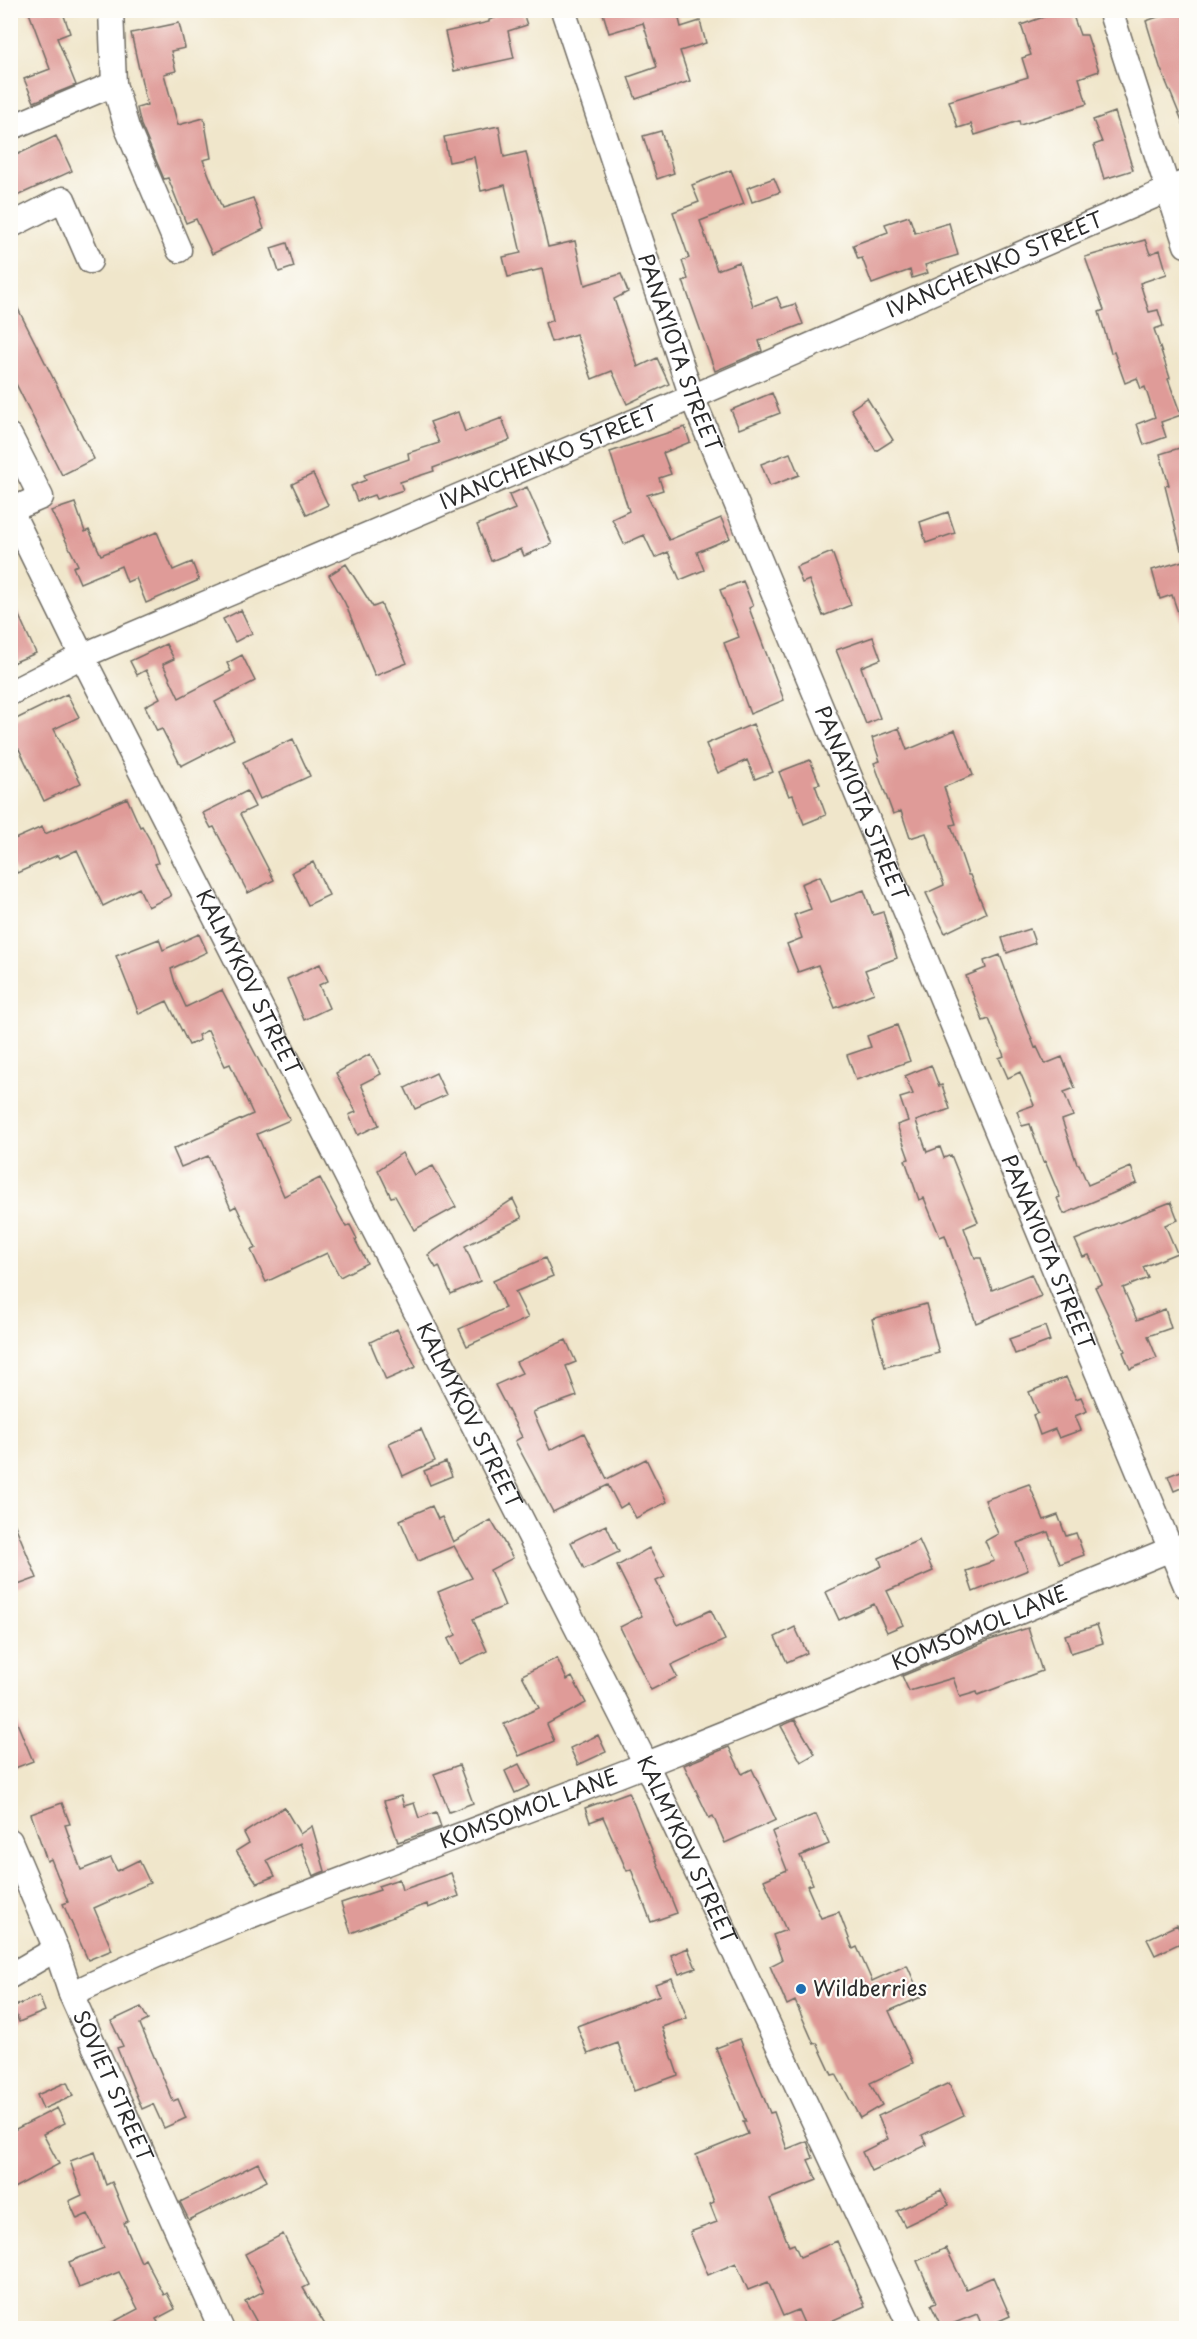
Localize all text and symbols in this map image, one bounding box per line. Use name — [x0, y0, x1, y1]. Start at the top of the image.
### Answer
street label: IVANCHENKO STREET — [880, 202, 1108, 325]
street label: PANAYIOTA STREET — [631, 249, 731, 457]
street label: IVANCHENKO STREET — [434, 395, 662, 516]
street label: PANAYIOTA STREET — [808, 700, 918, 906]
street label: KALMYKOV STREET — [189, 883, 311, 1081]
street label: PANAYIOTA STREET — [994, 1149, 1104, 1354]
street label: KALMYKOV STREET — [410, 1316, 531, 1514]
street label: KOMSOMOL LANE — [886, 1575, 1072, 1677]
street label: KALMYKOV STREET — [630, 1749, 747, 1949]
street label: KOMSOMOL LANE — [434, 1759, 622, 1855]
place label: Wildberries — [813, 1971, 927, 2003]
marker: Wildberries — [794, 1982, 808, 1996]
street label: SOVIET STREET — [66, 2004, 163, 2167]

